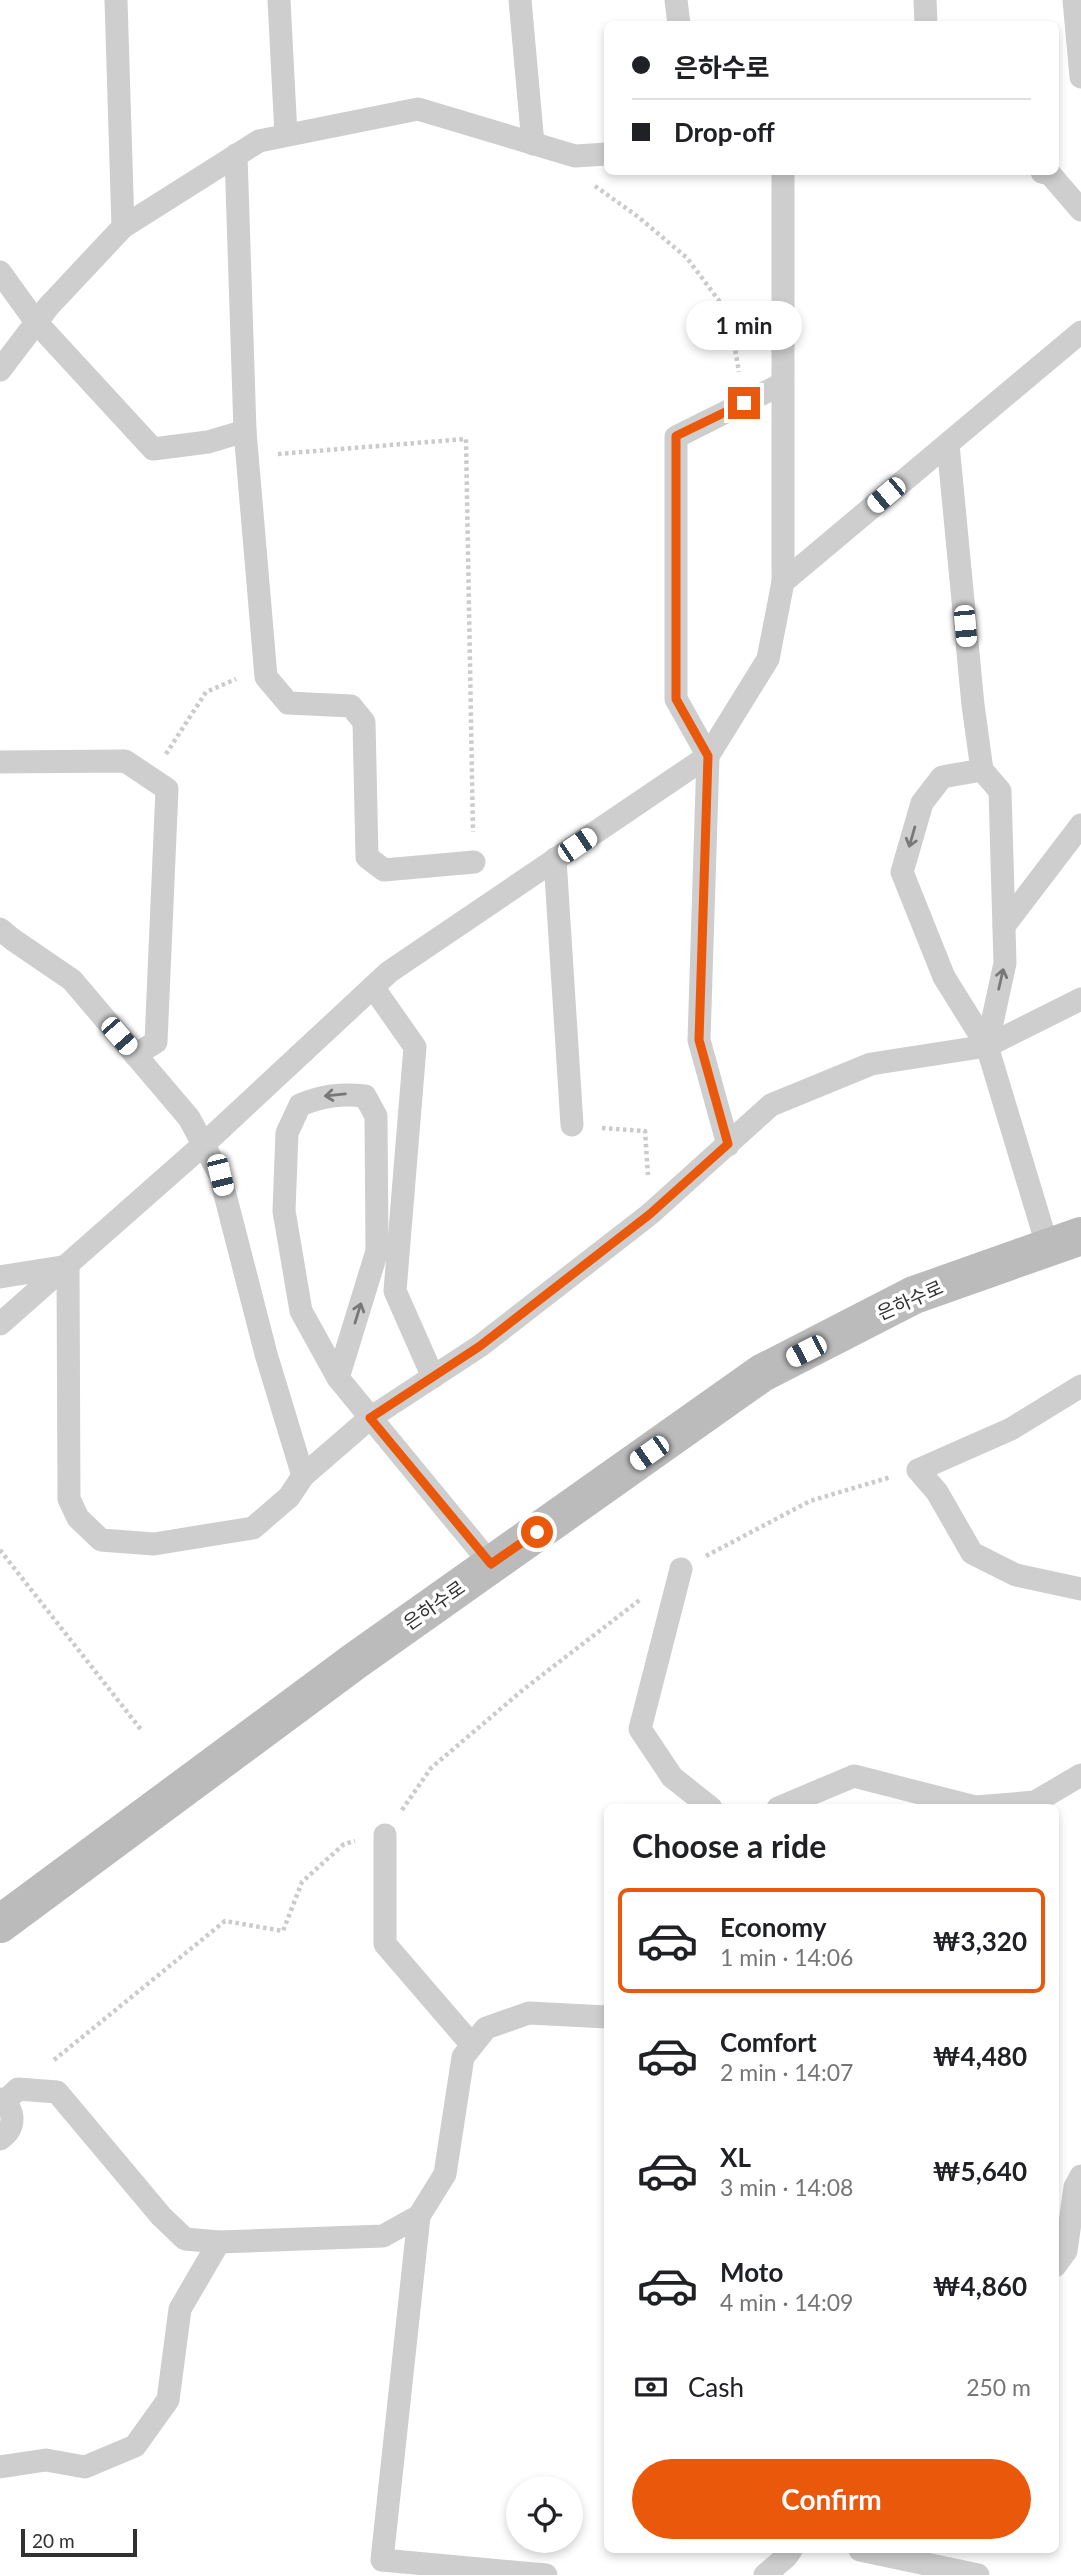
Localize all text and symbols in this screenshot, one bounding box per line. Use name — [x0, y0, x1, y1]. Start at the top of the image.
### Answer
text: 은하수로 — [674, 51, 770, 83]
text: Drop-off — [674, 116, 775, 148]
callout: 1 min — [686, 302, 802, 350]
text: 1 min — [715, 311, 773, 339]
route end — [728, 387, 760, 419]
car — [864, 473, 909, 517]
car — [953, 604, 978, 648]
car — [554, 825, 601, 865]
one-way arrow — [905, 825, 918, 848]
one-way arrow — [995, 968, 1009, 991]
car — [98, 1013, 141, 1059]
one-way arrow — [324, 1089, 347, 1102]
car — [205, 1152, 236, 1198]
street label: 은하수로 — [873, 1275, 946, 1324]
one-way arrow — [352, 1302, 365, 1324]
car — [783, 1332, 830, 1370]
car — [626, 1432, 673, 1474]
route start — [521, 1516, 553, 1548]
street label: 은하수로 — [398, 1575, 469, 1634]
text: Choose a ride — [632, 1826, 826, 1865]
icon: car — [636, 1909, 699, 1972]
text: Economy — [720, 1911, 826, 1943]
text: ₩3,320 — [933, 1925, 1027, 1957]
text: 1 min · 14:06 — [720, 1943, 853, 1971]
icon: car — [636, 2024, 699, 2087]
text: Comfort — [720, 2026, 817, 2058]
text: ₩4,480 — [933, 2040, 1027, 2072]
text: 2 min · 14:07 — [720, 2058, 853, 2086]
icon: car — [636, 2139, 699, 2202]
text: XL — [720, 2141, 751, 2173]
text: ₩5,640 — [933, 2155, 1027, 2187]
text: 3 min · 14:08 — [720, 2173, 853, 2201]
icon: car — [636, 2254, 699, 2317]
text: Moto — [720, 2256, 783, 2288]
text: ₩4,860 — [933, 2270, 1027, 2302]
text: 4 min · 14:09 — [720, 2288, 853, 2316]
icon: cash — [632, 2368, 670, 2406]
text: Cash — [688, 2371, 744, 2403]
text: 250 m — [966, 2373, 1031, 2401]
button: Confirm — [632, 2459, 1031, 2539]
map controls — [506, 2476, 583, 2553]
button: locate — [506, 2476, 583, 2553]
scale bar — [21, 2526, 136, 2558]
text: 20 m — [32, 2529, 75, 2552]

